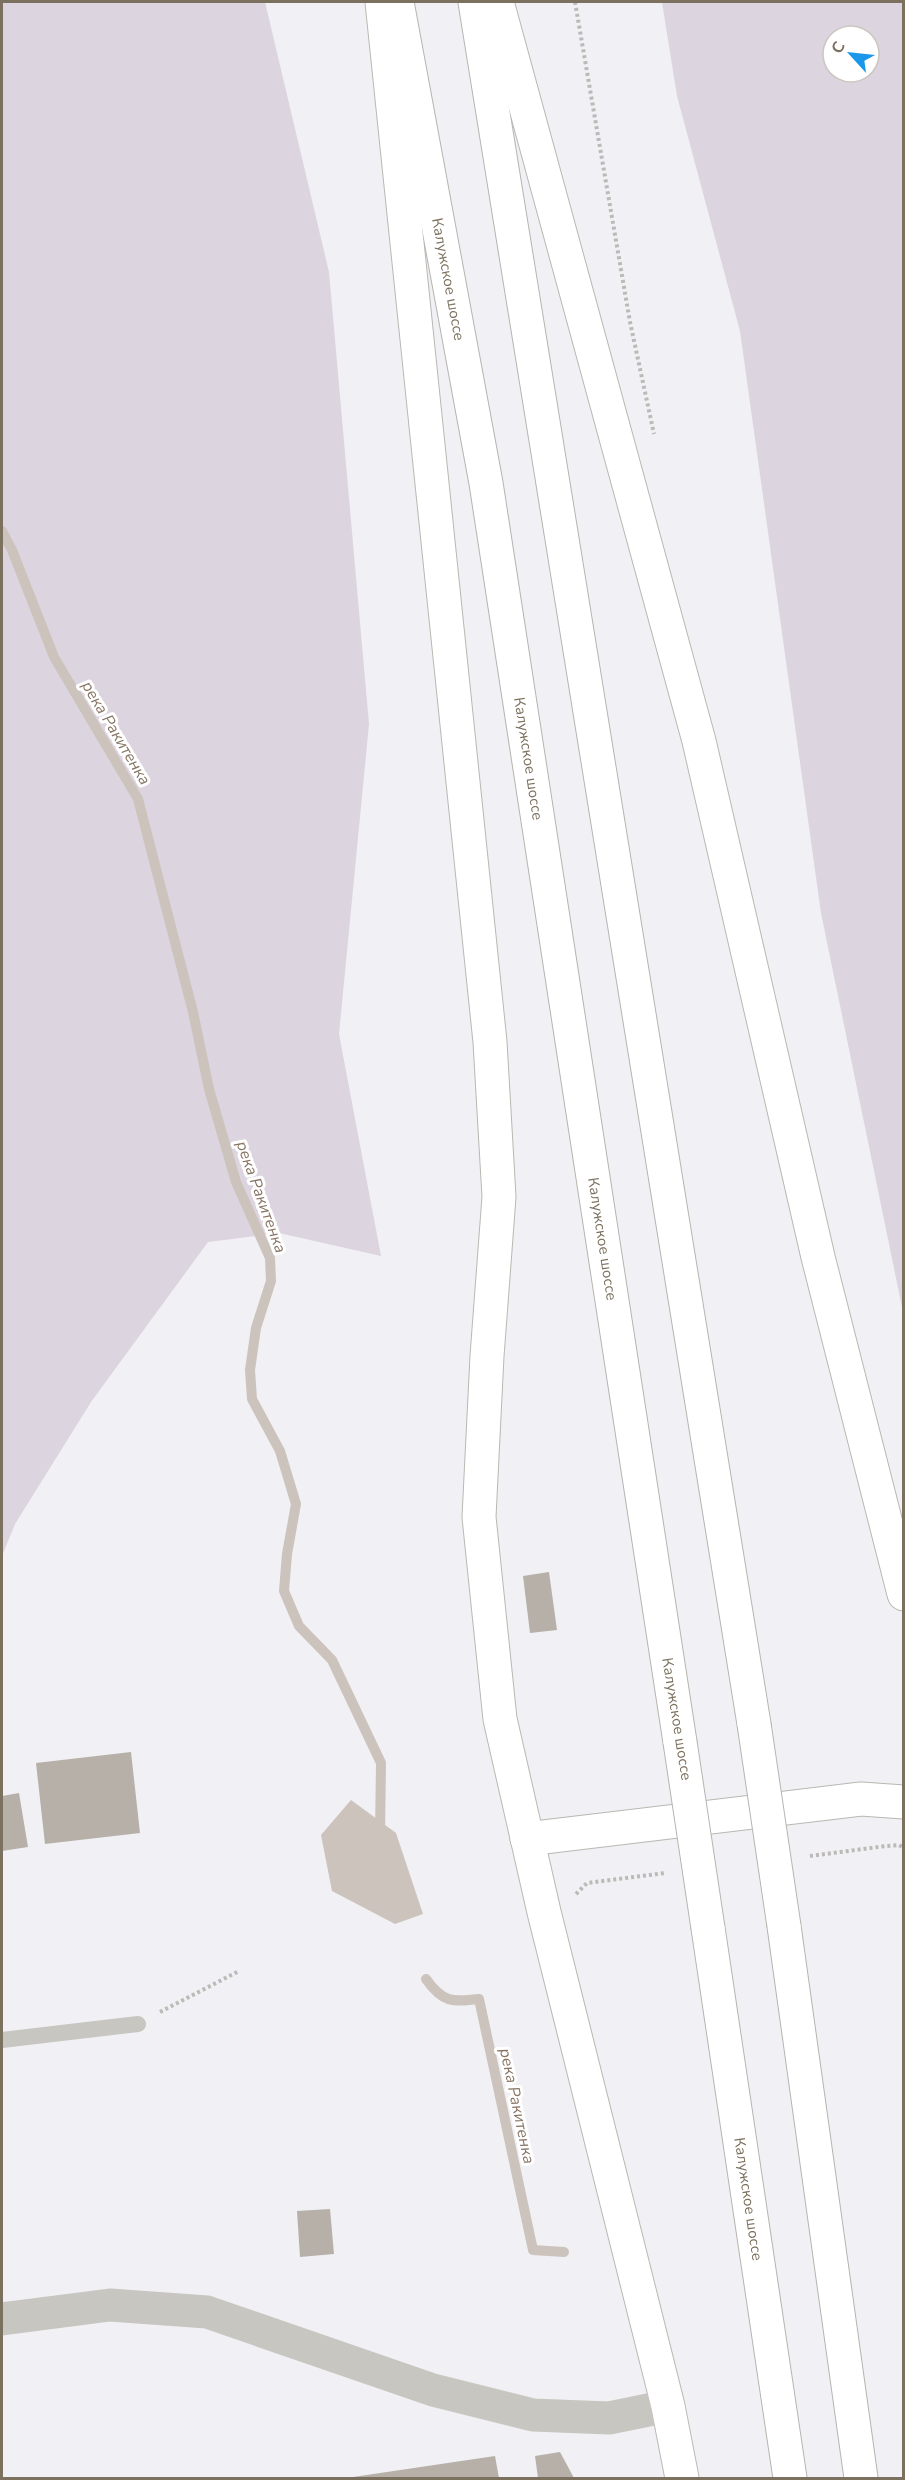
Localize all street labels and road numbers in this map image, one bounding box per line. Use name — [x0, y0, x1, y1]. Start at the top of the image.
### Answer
street label: Калужское шоссе — [427, 216, 469, 342]
street label: Калужское шоссе — [509, 696, 548, 822]
street label: Калужское шоссе — [583, 1176, 622, 1302]
street label: Калужское шоссе — [657, 1656, 697, 1782]
street label: Калужское шоссе — [729, 2136, 767, 2262]

